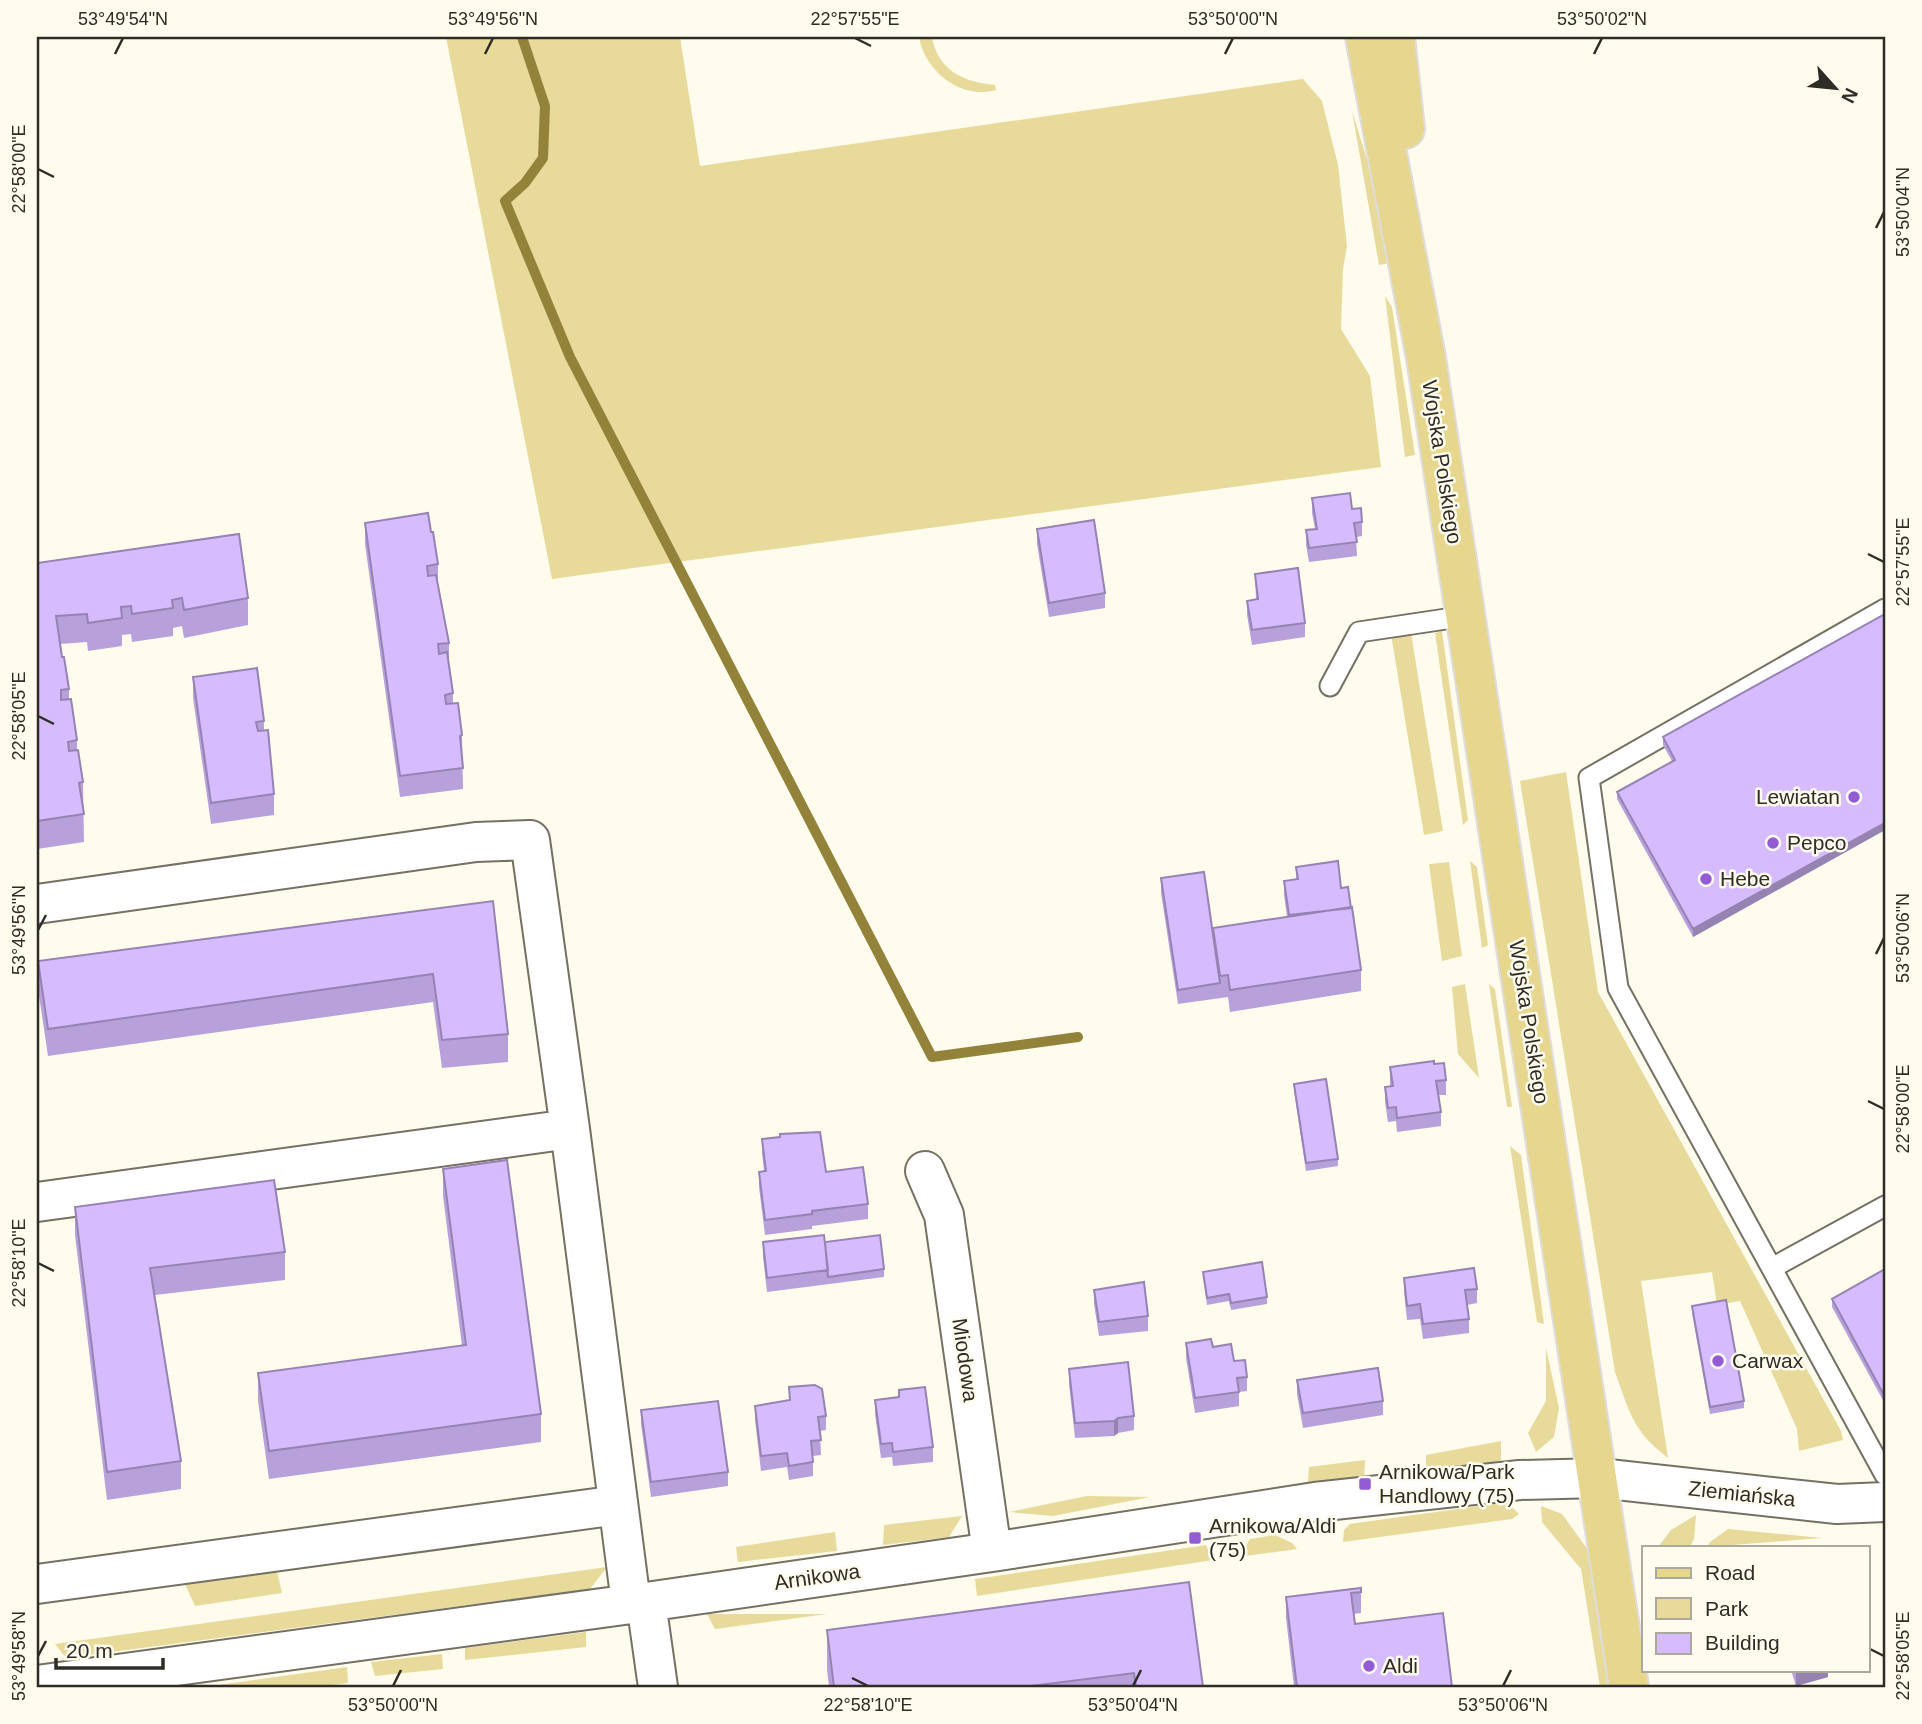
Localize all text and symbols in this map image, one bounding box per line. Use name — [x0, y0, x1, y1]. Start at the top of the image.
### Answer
text: 53°49'54"N — [78, 9, 168, 29]
text: 53°49'56"N — [448, 9, 538, 29]
text: 22°57'55"E — [810, 9, 900, 29]
text: 53°50'00"N — [1188, 9, 1278, 29]
text: 53°50'02"N — [1557, 9, 1647, 29]
north arrow — [1800, 52, 1870, 122]
text: N — [1837, 85, 1862, 106]
text: 22°58'00"E — [9, 124, 29, 214]
text: 53°50'04"N — [1893, 167, 1913, 257]
street label: Wojska Polskiego — [1418, 378, 1467, 545]
text: 22°57'55"E — [1893, 517, 1913, 607]
text: 22°58'05"E — [9, 671, 29, 761]
place label: Lewiatan — [1756, 785, 1840, 808]
marker: Lewiatan — [1846, 789, 1862, 805]
place label: Pepco — [1787, 831, 1847, 854]
marker: Pepco — [1765, 835, 1781, 851]
place label: Hebe — [1720, 867, 1770, 890]
marker: Hebe — [1698, 871, 1714, 887]
text: 53°49'56"N — [9, 885, 29, 975]
text: 53°50'06"N — [1893, 893, 1913, 983]
street label: Wojska Polskiego — [1505, 938, 1554, 1105]
text: 22°58'00"E — [1893, 1064, 1913, 1154]
text: 22°58'10"E — [9, 1218, 29, 1308]
street label: Miodowa — [948, 1317, 983, 1403]
place label: Carwax — [1732, 1349, 1804, 1372]
marker: Carwax — [1710, 1353, 1726, 1369]
place label: Arnikowa/Park Handlowy (75) — [1379, 1460, 1515, 1507]
marker: Arnikowa/Park Handlowy (75) — [1357, 1476, 1373, 1492]
street label: Ziemiańska — [1687, 1476, 1797, 1511]
place label: Arnikowa/Aldi (75) — [1209, 1514, 1336, 1561]
marker: Arnikowa/Aldi (75) — [1187, 1530, 1203, 1546]
legend — [1642, 1546, 1870, 1672]
street label: Arnikowa — [773, 1559, 862, 1594]
text: Road — [1705, 1561, 1755, 1584]
text: Park — [1705, 1597, 1749, 1620]
text: 53°49'58"N — [9, 1611, 29, 1701]
text: 22°58'05"E — [1893, 1611, 1913, 1701]
scale bar — [56, 1626, 163, 1670]
text: Building — [1705, 1631, 1780, 1654]
text: 20 m — [66, 1639, 113, 1662]
place label: Aldi — [1383, 1654, 1418, 1677]
marker: Aldi — [1361, 1658, 1377, 1674]
text: 53°50'00"N — [348, 1695, 438, 1715]
text: 22°58'10"E — [823, 1695, 913, 1715]
text: 53°50'04"N — [1088, 1695, 1178, 1715]
text: 53°50'06"N — [1458, 1695, 1548, 1715]

